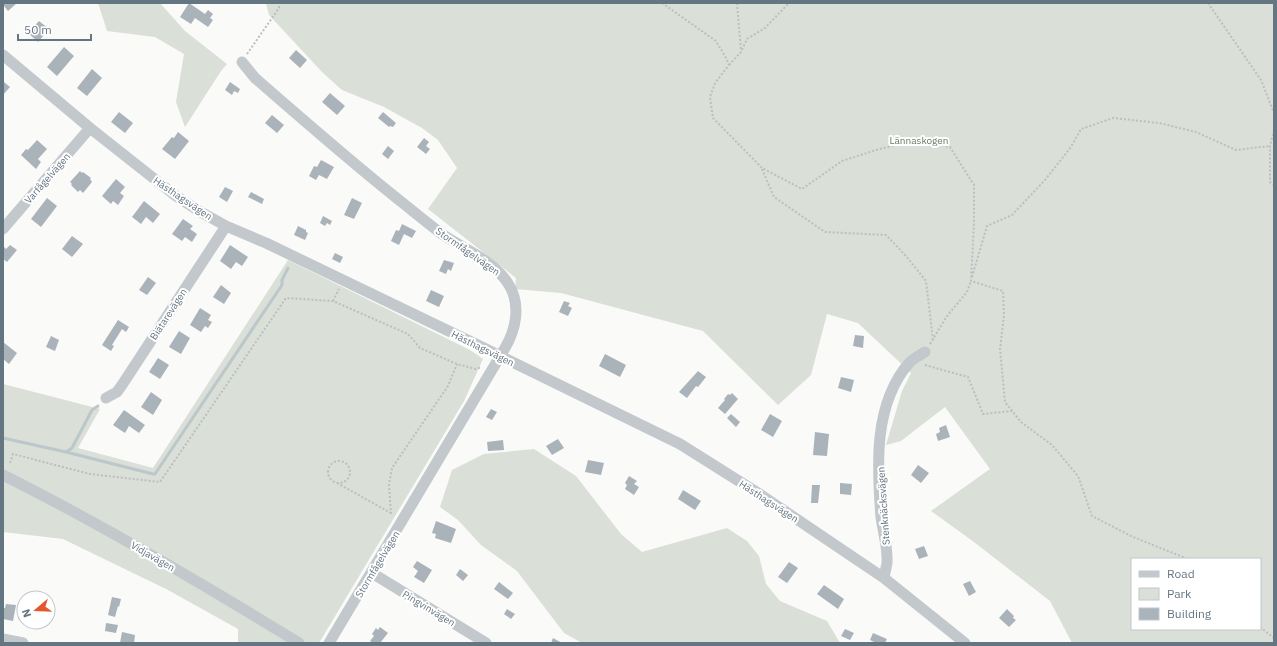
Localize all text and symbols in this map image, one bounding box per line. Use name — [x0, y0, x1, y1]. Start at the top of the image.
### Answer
scale bar — [18, 16, 91, 42]
text: 50 m — [24, 22, 52, 37]
park label: Lännaskogen — [890, 134, 949, 147]
street label: Varfågelvägen — [22, 150, 73, 206]
street label: Hästhagsvägen — [151, 174, 215, 223]
street label: Stormfågelvägen — [433, 224, 502, 278]
street label: Biätarevägen — [147, 286, 190, 342]
street label: Hästhagsvägen — [449, 328, 516, 369]
street label: Stenknäcksvägen — [874, 466, 893, 545]
street label: Hästhagsvägen — [737, 477, 801, 525]
street label: Stormfågelvägen — [352, 528, 403, 600]
street label: Vidjavägen — [128, 539, 177, 574]
legend — [1131, 558, 1261, 630]
text: Road — [1167, 566, 1195, 581]
text: Park — [1167, 586, 1192, 601]
street label: Pingvinvägen — [400, 588, 457, 629]
north arrow — [16, 590, 56, 630]
text: Building — [1167, 606, 1212, 621]
text: N — [19, 607, 34, 619]

